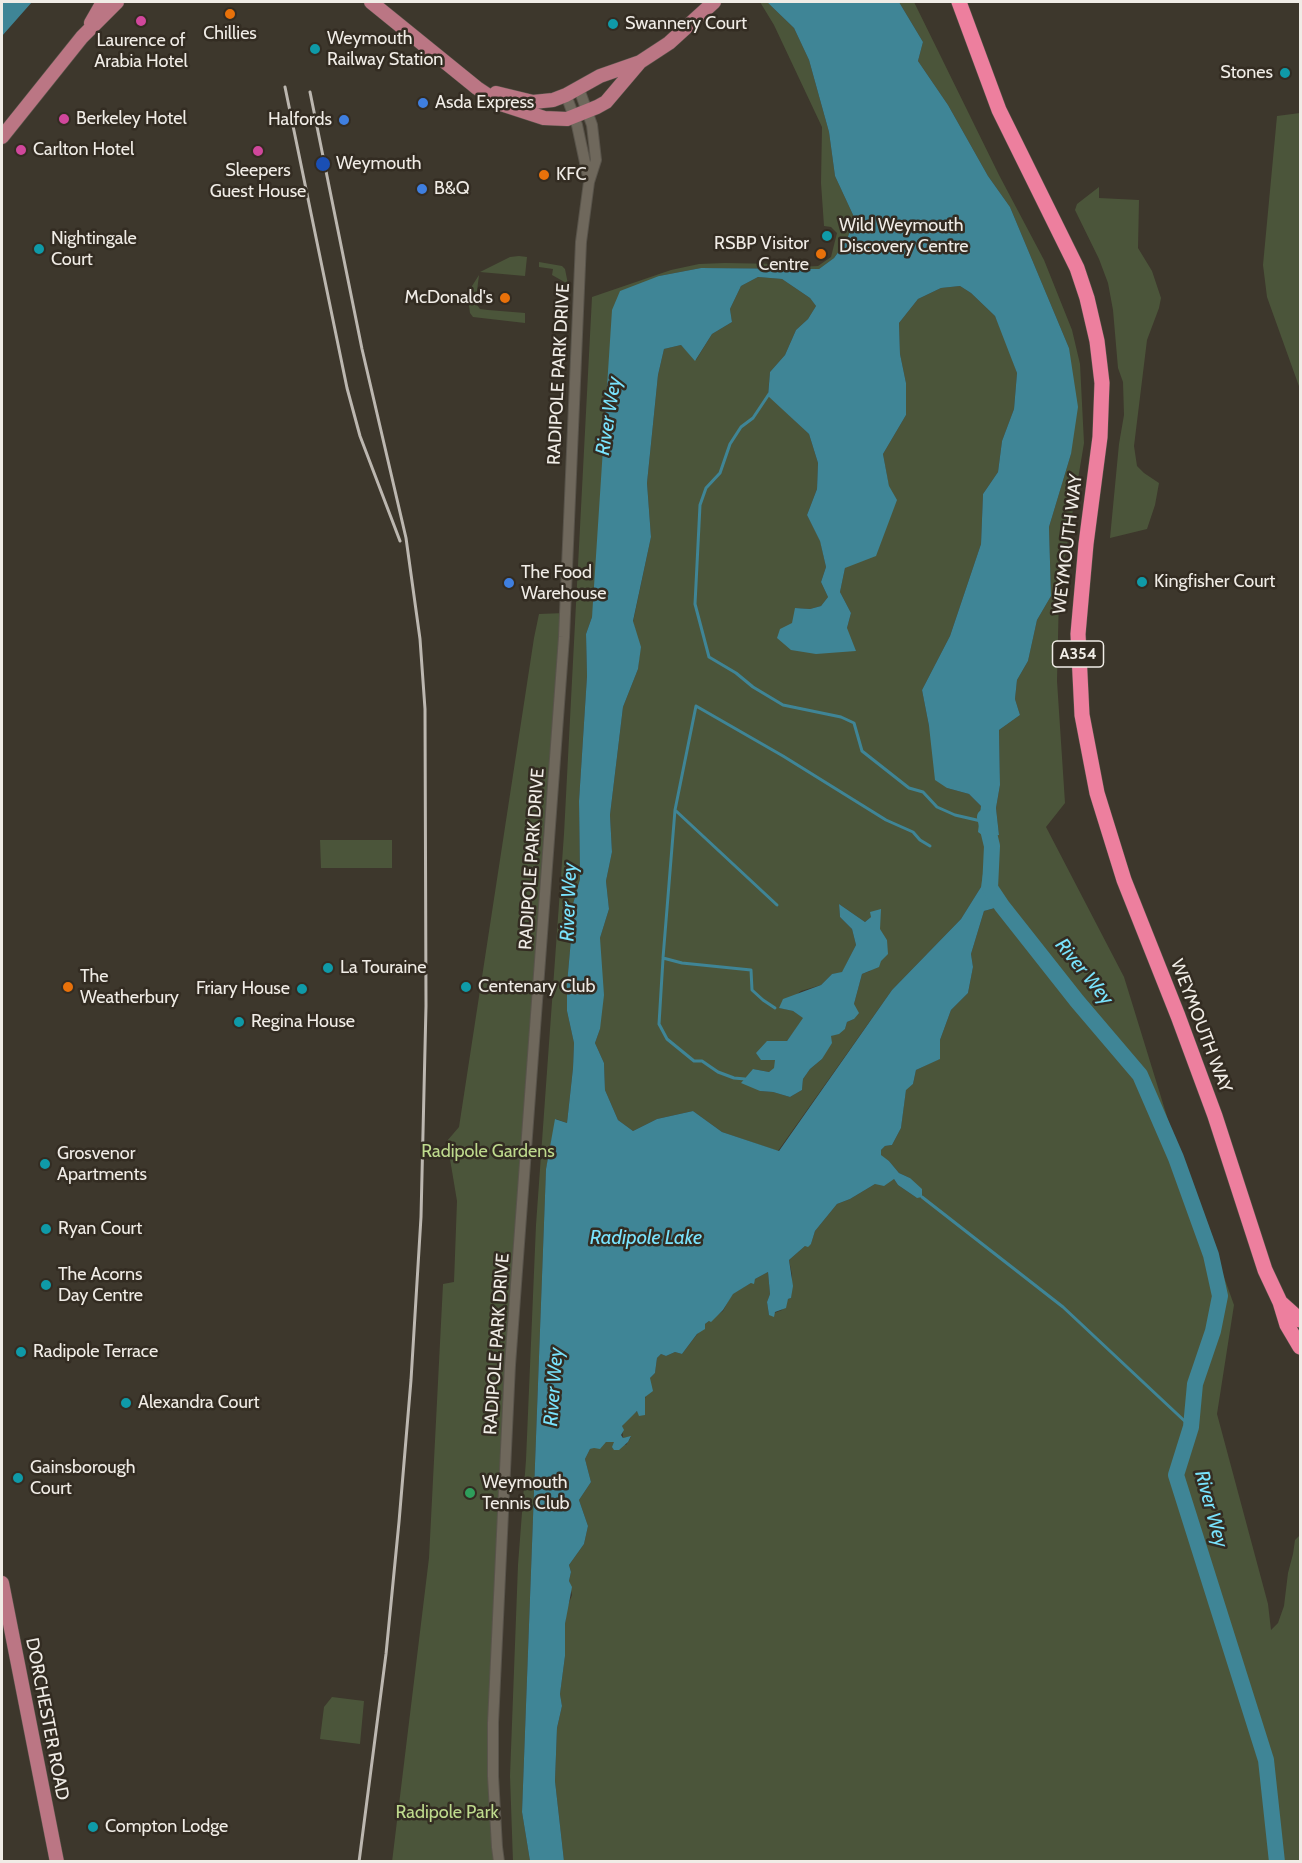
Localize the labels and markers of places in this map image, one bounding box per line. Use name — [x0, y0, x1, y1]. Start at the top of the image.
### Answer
marker: Chillies — [223, 7, 237, 21]
place label: Swannery Court — [625, 13, 747, 35]
marker: Laurence of Arabia Hotel — [134, 14, 148, 28]
marker: Swannery Court — [606, 17, 620, 31]
place label: Chillies — [203, 23, 257, 45]
place label: Weymouth Railway Station — [327, 28, 443, 70]
place label: Laurence of Arabia Hotel — [94, 30, 188, 72]
marker: Weymouth Railway Station — [308, 42, 322, 56]
place label: Stones — [1220, 62, 1273, 84]
marker: Stones — [1278, 66, 1292, 80]
place label: Asda Express — [435, 92, 534, 114]
marker: Asda Express — [416, 96, 430, 110]
place label: Berkeley Hotel — [76, 108, 187, 130]
place label: Halfords — [268, 109, 332, 131]
marker: Berkeley Hotel — [57, 112, 71, 126]
marker: Halfords — [337, 113, 351, 127]
place label: Carlton Hotel — [33, 139, 134, 161]
marker: Carlton Hotel — [14, 143, 28, 157]
marker: Sleepers Guest House — [251, 144, 265, 158]
place label: Weymouth — [336, 153, 421, 175]
marker: Weymouth — [314, 155, 332, 173]
place label: Sleepers Guest House — [210, 160, 306, 202]
place label: KFC — [556, 164, 587, 186]
marker: KFC — [537, 168, 551, 182]
place label: B&Q — [434, 178, 470, 200]
marker: B&Q — [415, 182, 429, 196]
place label: Wild Weymouth Discovery Centre — [839, 215, 968, 258]
place label: Nightingale Court — [51, 228, 137, 270]
marker: Wild Weymouth Discovery Centre — [820, 229, 834, 243]
place label: RSBP Visitor Centre — [714, 233, 809, 276]
marker: Nightingale Court — [32, 242, 46, 256]
marker: RSBP Visitor Centre — [814, 247, 828, 261]
place label: McDonald's — [405, 287, 493, 309]
marker: McDonald's — [498, 291, 512, 305]
place label: The Food Warehouse — [521, 562, 606, 604]
place label: Kingfisher Court — [1154, 571, 1275, 593]
marker: Kingfisher Court — [1135, 575, 1149, 589]
marker: The Food Warehouse — [502, 576, 516, 590]
place label: La Touraine — [340, 957, 427, 979]
marker: La Touraine — [321, 961, 335, 975]
place label: The Weatherbury — [80, 966, 179, 1008]
place label: Centenary Club — [478, 976, 595, 998]
place label: Friary House — [196, 978, 290, 1000]
marker: The Weatherbury — [61, 980, 75, 994]
marker: Centenary Club — [459, 980, 473, 994]
marker: Friary House — [295, 982, 309, 996]
place label: Regina House — [251, 1011, 355, 1033]
marker: Regina House — [232, 1015, 246, 1029]
place label: Grosvenor Apartments — [57, 1143, 147, 1186]
marker: Grosvenor Apartments — [38, 1157, 52, 1171]
place label: Ryan Court — [58, 1218, 142, 1240]
marker: Ryan Court — [39, 1222, 53, 1236]
place label: The Acorns Day Centre — [58, 1264, 143, 1306]
marker: The Acorns Day Centre — [39, 1278, 53, 1292]
place label: Radipole Terrace — [33, 1341, 158, 1363]
marker: Radipole Terrace — [14, 1345, 28, 1359]
place label: Alexandra Court — [138, 1392, 260, 1414]
marker: Alexandra Court — [119, 1396, 133, 1410]
place label: Gainsborough Court — [30, 1457, 135, 1500]
marker: Gainsborough Court — [11, 1471, 25, 1485]
place label: Weymouth Tennis Club — [482, 1472, 570, 1514]
marker: Weymouth Tennis Club — [463, 1486, 477, 1500]
place label: Compton Lodge — [105, 1816, 228, 1838]
marker: Compton Lodge — [86, 1820, 100, 1834]

